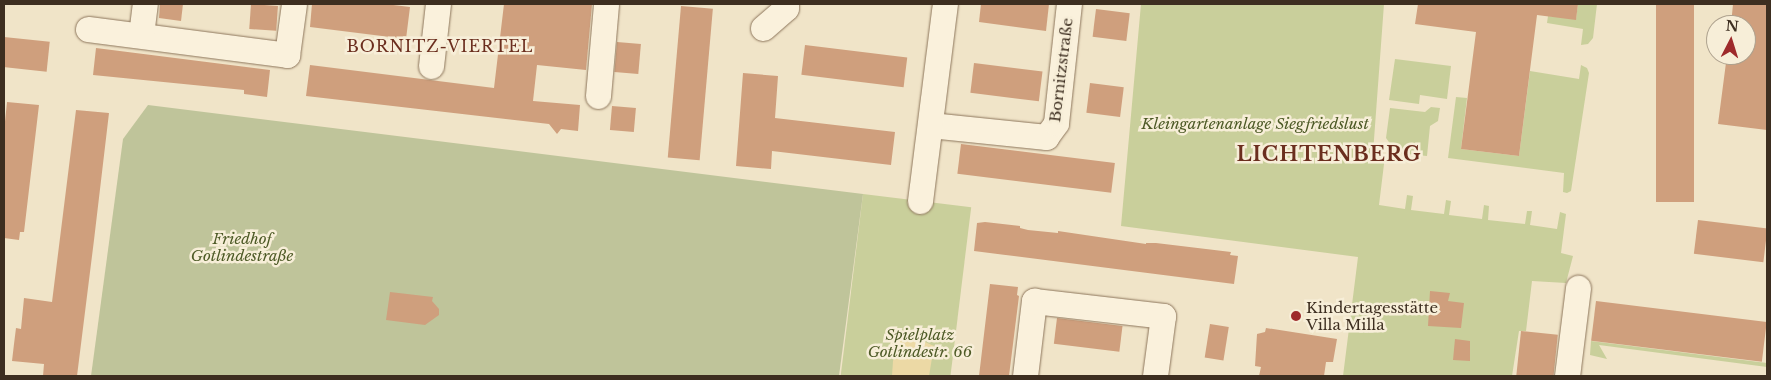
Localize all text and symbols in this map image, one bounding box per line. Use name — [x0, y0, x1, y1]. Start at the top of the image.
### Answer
north arrow — [1706, 15, 1756, 65]
street label: Bornitzstraße — [1046, 17, 1076, 123]
text: N — [1725, 17, 1740, 36]
district label: BORNITZ-VIERTEL — [345, 36, 535, 56]
park label: Kleingartenanlage Siegfriedslust — [1141, 115, 1369, 133]
district label: LICHTENBERG — [1235, 142, 1423, 166]
park label: Friedhof Gotlindestraße — [191, 229, 293, 264]
place label: Kindertagesstätte Villa Milla — [1306, 298, 1438, 333]
marker: Kindertagesstätte Villa Milla — [1290, 310, 1302, 322]
park label: Spielplatz Gotlindestr. 66 — [868, 325, 972, 360]

